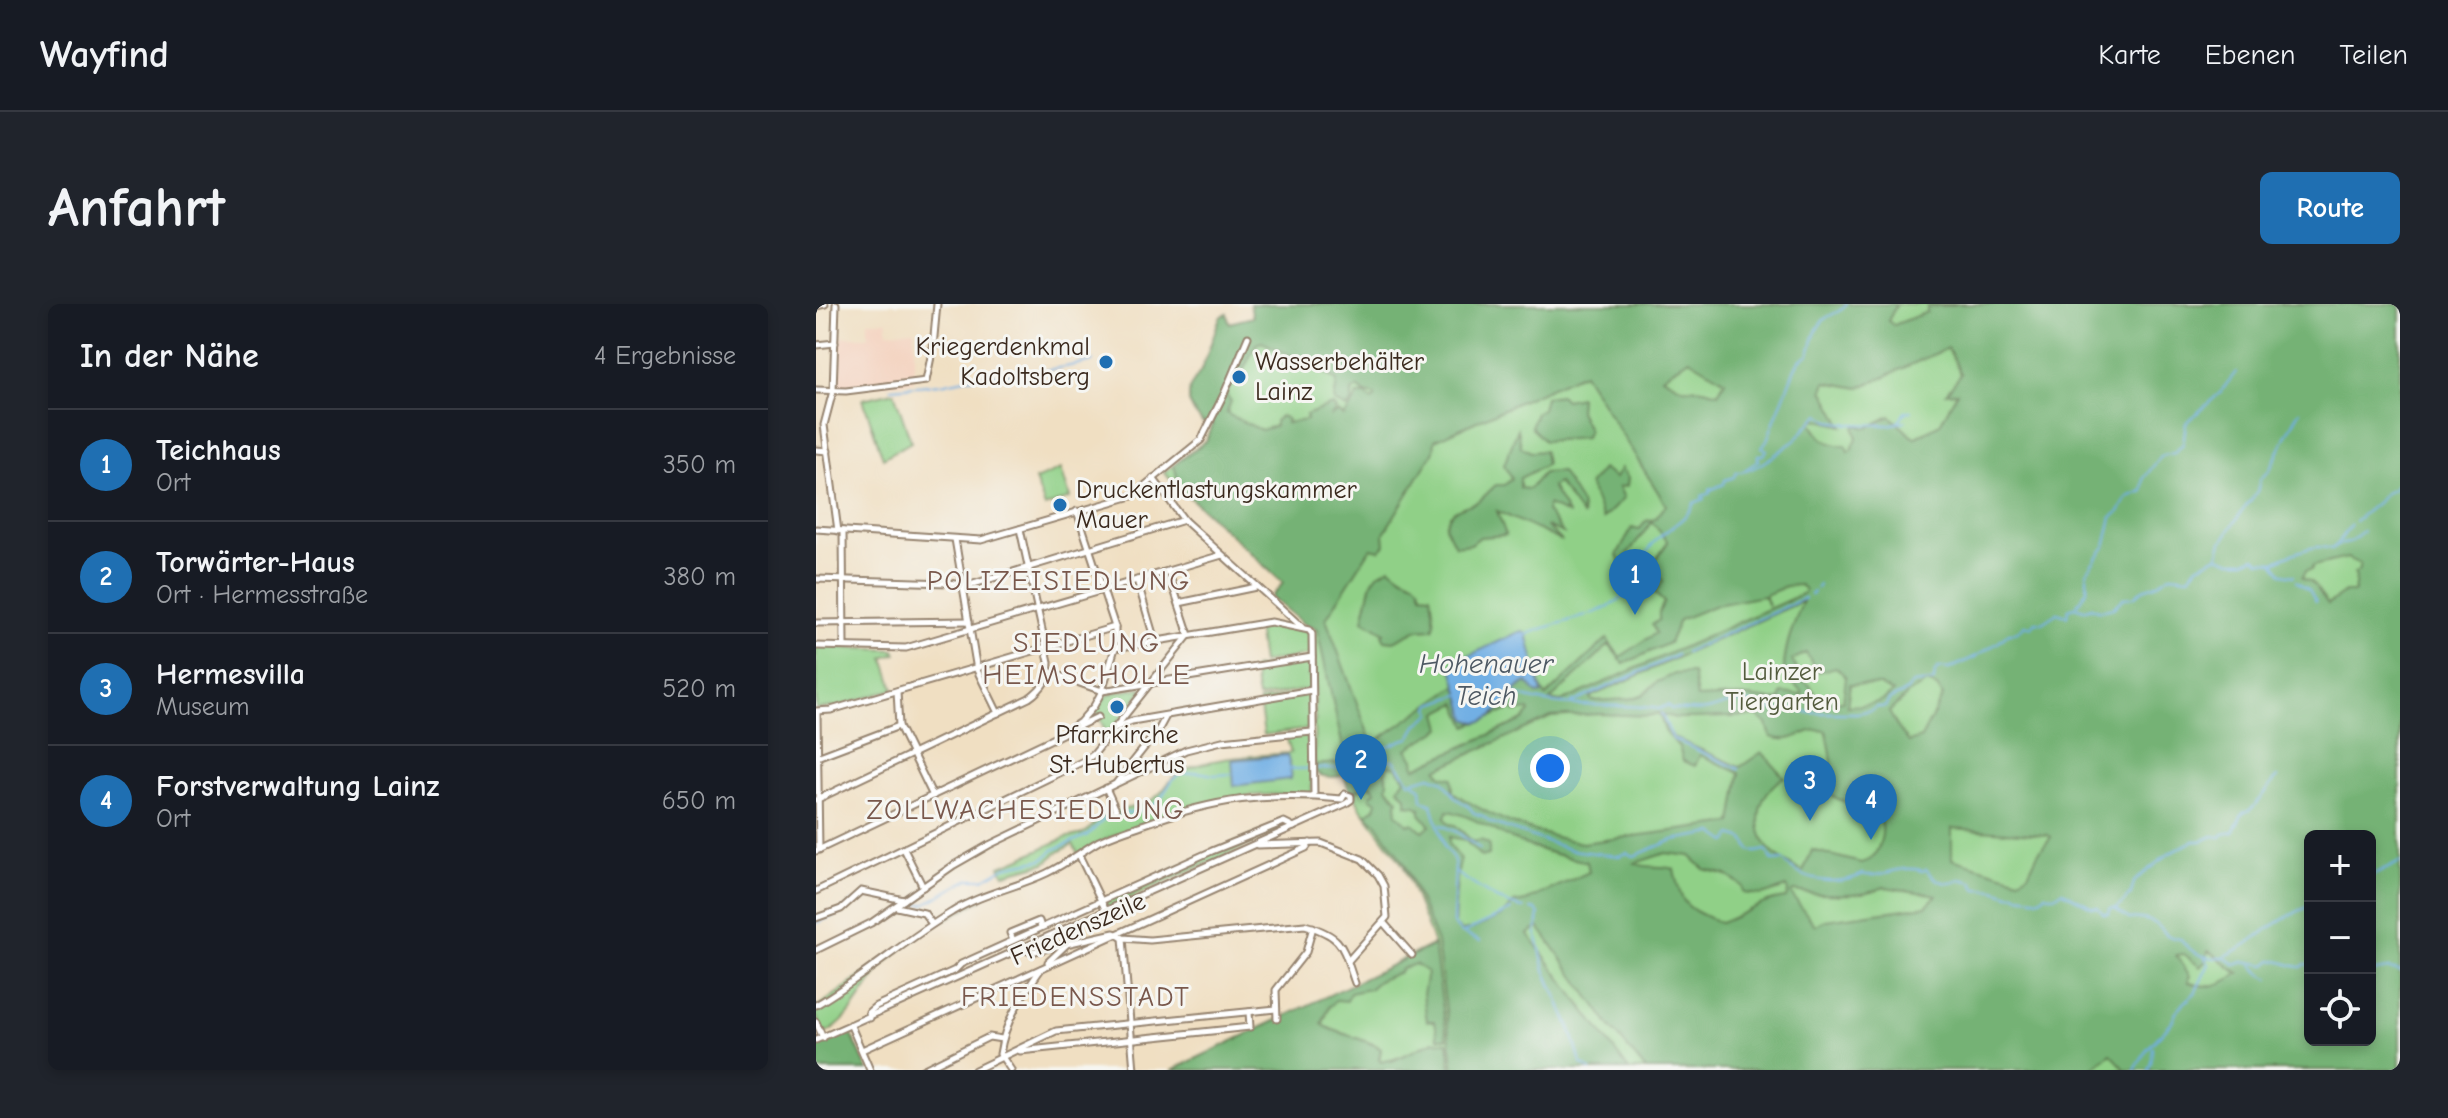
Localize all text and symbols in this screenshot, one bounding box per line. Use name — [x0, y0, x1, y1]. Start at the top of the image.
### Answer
text: Wayfind — [40, 33, 169, 77]
text: Karte — [2098, 39, 2161, 71]
text: Ebenen — [2205, 39, 2296, 71]
text: Teilen — [2340, 39, 2408, 71]
button: Route — [2260, 172, 2400, 244]
text: Anfahrt — [48, 176, 225, 240]
place label: Kriegerdenkmal Kadoltsberg — [915, 332, 1090, 392]
text: In der Nähe — [80, 336, 259, 376]
text: 4 Ergebnisse — [594, 341, 736, 371]
place label: Wasserbehälter Lainz — [1255, 347, 1425, 407]
marker: Kriegerdenkmal Kadoltsberg — [1097, 353, 1115, 371]
marker: Wasserbehälter Lainz — [1230, 368, 1248, 386]
text: Teichhaus — [156, 433, 281, 468]
text: 1 — [101, 450, 111, 480]
text: 350 m — [663, 450, 736, 480]
text: Ort — [156, 468, 190, 498]
place label: Druckentlastungskammer Mauer — [1076, 475, 1357, 535]
marker: Druckentlastungskammer Mauer — [1051, 496, 1069, 514]
text: Torwärter-Haus — [156, 545, 355, 580]
pin: 1 — [1609, 549, 1661, 615]
text: 2 — [100, 562, 112, 592]
text: 380 m — [663, 562, 736, 592]
district label: POLIZEISIEDLUNG — [927, 565, 1191, 597]
text: Ort · Hermesstraße — [156, 580, 368, 610]
district label: SIEDLUNG HEIMSCHOLLE — [982, 627, 1192, 691]
water label: Hohenauer Teich — [1419, 648, 1555, 712]
text: Hermesvilla — [156, 657, 305, 692]
park label: Lainzer Tiergarten — [1725, 657, 1839, 717]
text: 3 — [100, 674, 112, 704]
text: 520 m — [662, 674, 736, 704]
text: Museum — [156, 692, 250, 722]
marker: Pfarrkirche St. Hubertus — [1108, 698, 1126, 716]
place label: Pfarrkirche St. Hubertus — [1049, 720, 1185, 780]
pin: 2 — [1335, 734, 1387, 800]
your location — [1530, 748, 1570, 788]
pin: 3 — [1784, 755, 1836, 821]
text: Forstverwaltung Lainz — [156, 769, 439, 804]
pin: 4 — [1845, 774, 1897, 840]
text: 4 — [100, 786, 112, 816]
text: 650 m — [662, 786, 736, 816]
district label: ZOLLWACHESIEDLUNG — [867, 794, 1186, 826]
text: Ort — [156, 804, 190, 834]
map controls — [2304, 830, 2376, 1046]
button: + — [2304, 830, 2376, 902]
street label: Friedenszeile — [1006, 886, 1150, 972]
button: − — [2304, 902, 2376, 974]
button: locate — [2304, 974, 2376, 1046]
district label: FRIEDENSSTADT — [961, 981, 1191, 1013]

